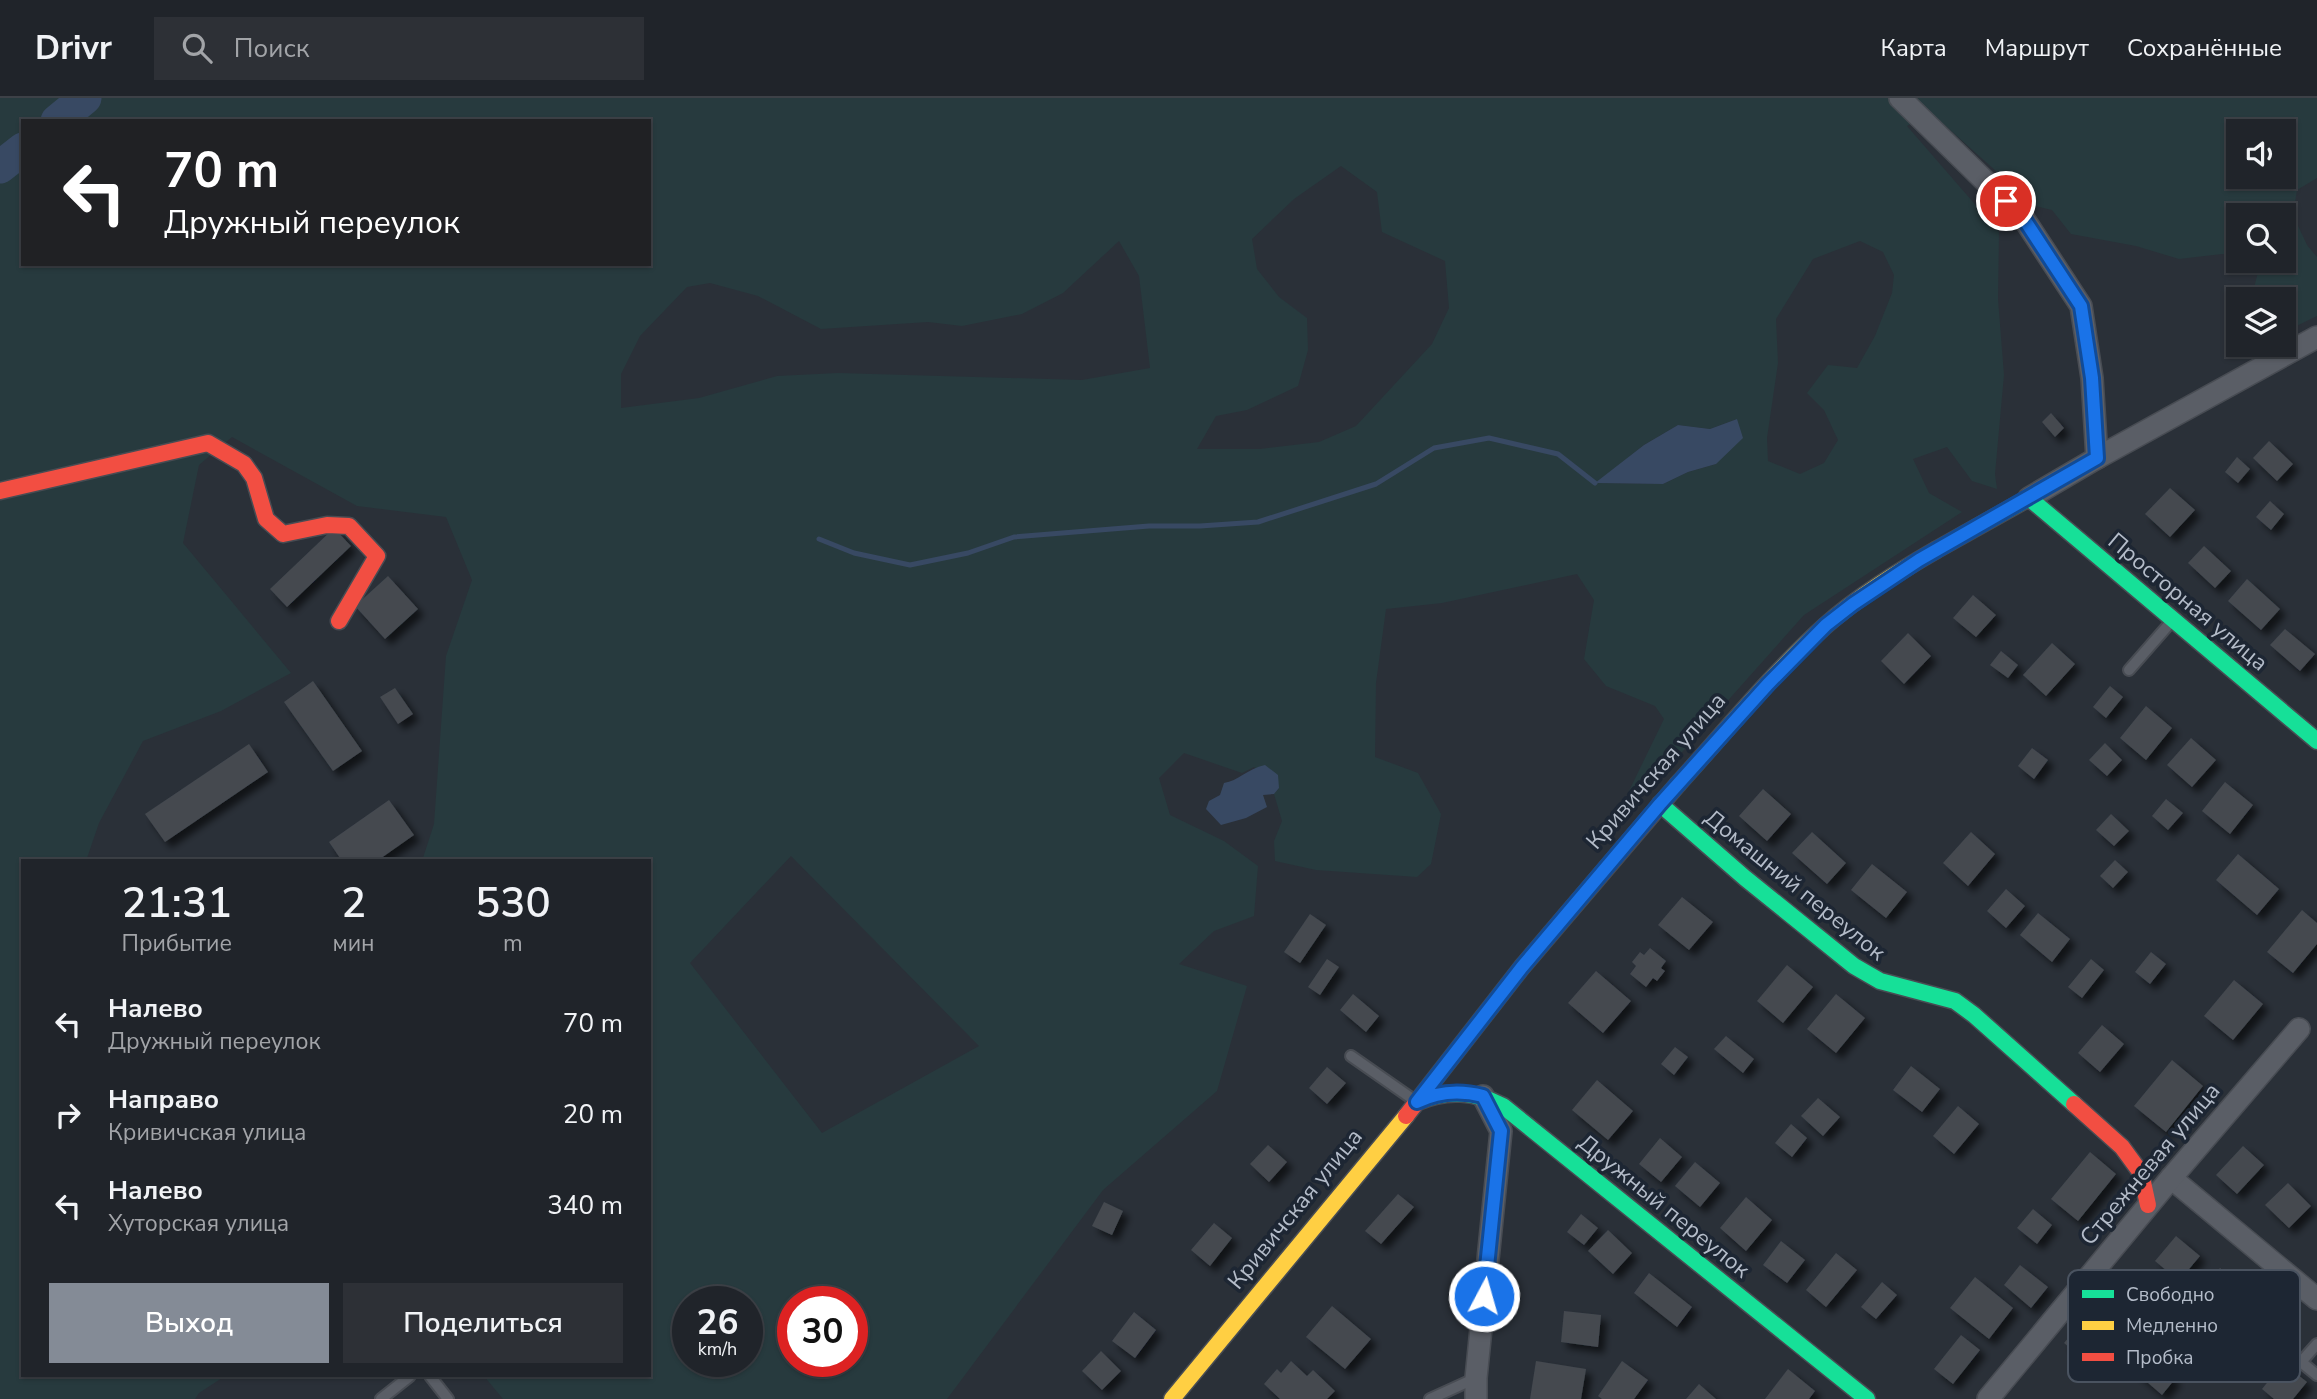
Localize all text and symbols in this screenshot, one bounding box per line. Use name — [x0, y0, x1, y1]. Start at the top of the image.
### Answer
search box — [154, 17, 644, 80]
text: Drivr — [35, 26, 112, 71]
icon: search — [178, 29, 216, 67]
text: Поиск — [234, 31, 309, 66]
text: Карта — [1881, 32, 1947, 64]
text: Маршрут — [1985, 32, 2089, 64]
text: Сохранённые — [2127, 32, 2282, 64]
map controls — [2226, 119, 2296, 357]
button: sound — [2226, 119, 2296, 189]
text: 70 m — [164, 137, 279, 204]
icon: left — [49, 147, 140, 238]
pin — [1976, 171, 2036, 231]
icon: arrive — [1987, 182, 2025, 220]
text: Дружный переулок — [164, 201, 460, 244]
button: search — [2226, 203, 2296, 273]
button: layers — [2226, 287, 2296, 357]
street label: Просторная улица — [2101, 526, 2275, 678]
street label: Кривичская улица — [1579, 686, 1733, 856]
street label: Домашний переулок — [1698, 802, 1893, 968]
text: 21:31 — [121, 875, 232, 932]
text: 2 — [341, 875, 366, 932]
text: 530 — [475, 875, 551, 932]
text: Прибытие — [122, 928, 232, 959]
text: мин — [333, 928, 375, 959]
text: m — [503, 928, 523, 959]
text: Налево — [108, 991, 203, 1026]
icon: left — [49, 1005, 87, 1043]
text: 70 m — [563, 1006, 623, 1041]
text: Дружный переулок — [108, 1026, 321, 1057]
street label: Стрежневая улица — [2073, 1076, 2227, 1252]
text: Направо — [108, 1082, 219, 1117]
icon: right — [49, 1096, 87, 1134]
text: 20 m — [563, 1097, 623, 1132]
text: Кривичская улица — [108, 1117, 306, 1148]
street label: Кривичская улица — [1221, 1122, 1369, 1296]
street label: Дружный переулок — [1572, 1127, 1757, 1286]
text: Налево — [108, 1173, 203, 1208]
icon: left — [49, 1187, 87, 1225]
text: 340 m — [547, 1188, 623, 1223]
text: Хуторская улица — [108, 1208, 289, 1239]
position arrow — [1447, 1259, 1521, 1333]
legend — [2068, 1270, 2300, 1382]
text: Свободно — [2126, 1282, 2215, 1308]
button: Выход — [49, 1283, 329, 1363]
button: Поделиться — [343, 1283, 623, 1363]
speed limit sign: 30 — [777, 1286, 868, 1377]
text: 26 — [696, 1299, 739, 1346]
text: Медленно — [2126, 1313, 2218, 1339]
text: km/h — [698, 1337, 737, 1361]
text: Пробка — [2126, 1345, 2193, 1371]

